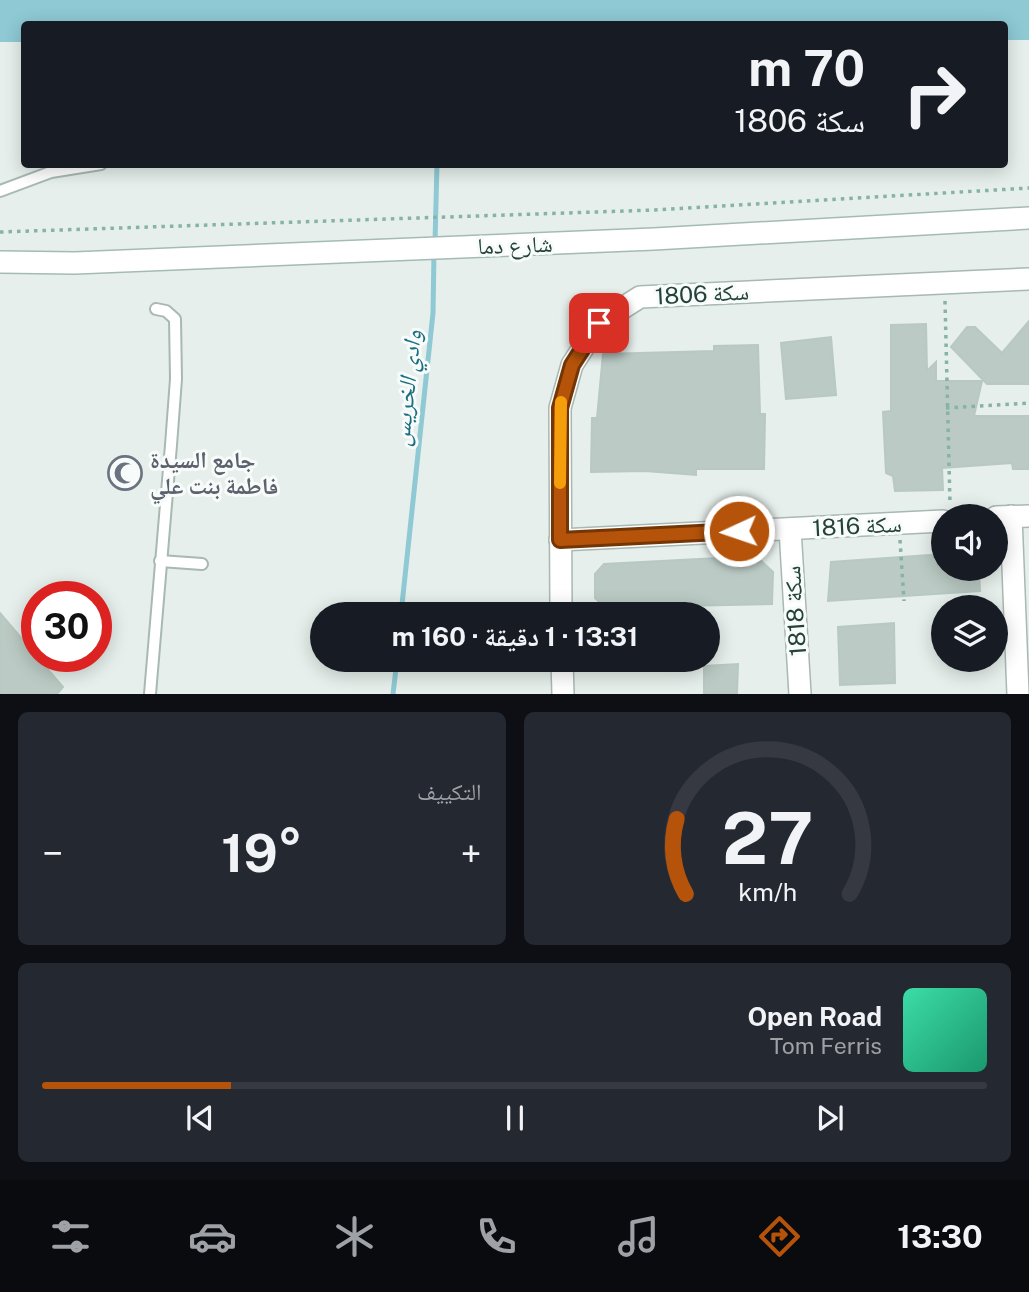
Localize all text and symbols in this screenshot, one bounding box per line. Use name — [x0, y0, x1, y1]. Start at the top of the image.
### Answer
text: 70 m — [748, 39, 865, 97]
icon: right — [889, 49, 980, 140]
text: سكة 1806 — [734, 102, 865, 139]
street label: شارع دما — [477, 230, 553, 261]
street label: سكة 1806 — [654, 278, 750, 309]
pin — [569, 293, 629, 353]
icon: arrive — [580, 304, 618, 342]
water label: وادي الخريس — [386, 328, 432, 448]
place label: جامع السيدة فاطمة بنت علي — [150, 446, 278, 505]
mosque icon: جامع السيدة فاطمة بنت علي — [106, 454, 144, 492]
position arrow — [702, 494, 776, 568]
map controls — [931, 504, 1008, 672]
button: sound — [931, 504, 1008, 581]
street label: سكة 1816 — [812, 510, 902, 541]
street label: سكة 1818 — [778, 565, 811, 657]
speed limit sign: 30 — [21, 581, 112, 672]
button: layers — [931, 595, 1008, 672]
text: 13:31 · 1 دقيقة · 160 m — [392, 621, 638, 652]
text: التكييف — [417, 778, 482, 805]
text: 27 — [721, 796, 813, 881]
text: 19° — [221, 823, 302, 884]
text: − — [42, 831, 63, 876]
text: + — [460, 831, 482, 876]
text: km/h — [738, 877, 797, 907]
text: Open Road — [747, 1001, 882, 1032]
text: Tom Ferris — [770, 1032, 882, 1059]
icon: previous — [181, 1099, 219, 1137]
icon: pause — [496, 1099, 534, 1137]
icon: next — [811, 1099, 849, 1137]
icon: filters — [46, 1212, 95, 1261]
icon: car — [188, 1212, 237, 1261]
icon: climate — [330, 1212, 379, 1261]
icon: phone — [472, 1212, 521, 1261]
icon: music — [614, 1212, 663, 1261]
icon: directions — [755, 1212, 804, 1261]
text: 13:30 — [897, 1218, 983, 1255]

